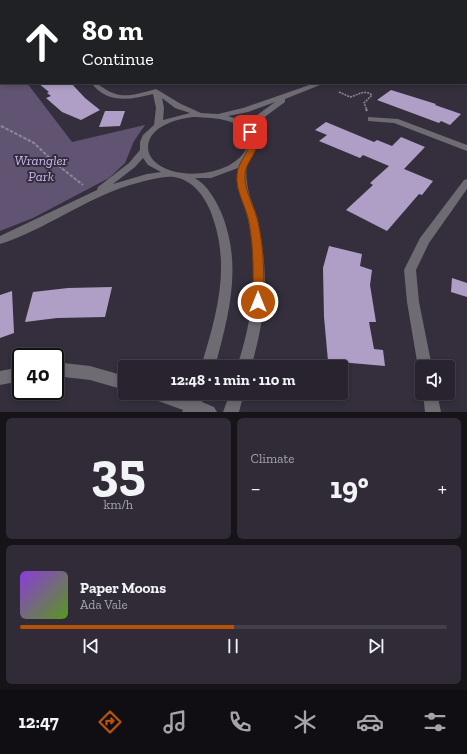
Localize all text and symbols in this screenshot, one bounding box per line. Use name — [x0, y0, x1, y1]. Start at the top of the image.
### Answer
text: 80 m — [82, 14, 143, 47]
icon: ahead — [16, 16, 68, 68]
text: Continue — [82, 48, 154, 70]
pin — [233, 115, 267, 149]
icon: arrive — [239, 121, 261, 143]
park label: Wrangler Park — [15, 152, 68, 185]
position arrow — [237, 281, 279, 323]
speed limit sign: 40 — [12, 348, 64, 400]
map controls — [415, 360, 455, 400]
button: sound — [415, 360, 455, 400]
text: 12:48 · 1 min · 110 m — [171, 371, 295, 389]
text: 35 — [91, 440, 146, 502]
text: Climate — [251, 451, 294, 466]
text: 19° — [330, 470, 369, 506]
text: − — [251, 475, 261, 502]
text: + — [438, 475, 447, 502]
text: km/h — [103, 497, 133, 512]
text: Paper Moons — [80, 579, 166, 597]
text: Ada Vale — [80, 597, 128, 612]
icon: previous — [80, 635, 102, 657]
icon: pause — [222, 635, 244, 657]
icon: next — [365, 635, 387, 657]
icon: directions — [96, 708, 124, 736]
icon: music — [161, 708, 189, 736]
icon: phone — [226, 708, 254, 736]
icon: climate — [291, 708, 319, 736]
icon: car — [356, 708, 384, 736]
icon: filters — [421, 708, 449, 736]
text: 12:47 — [18, 711, 59, 733]

